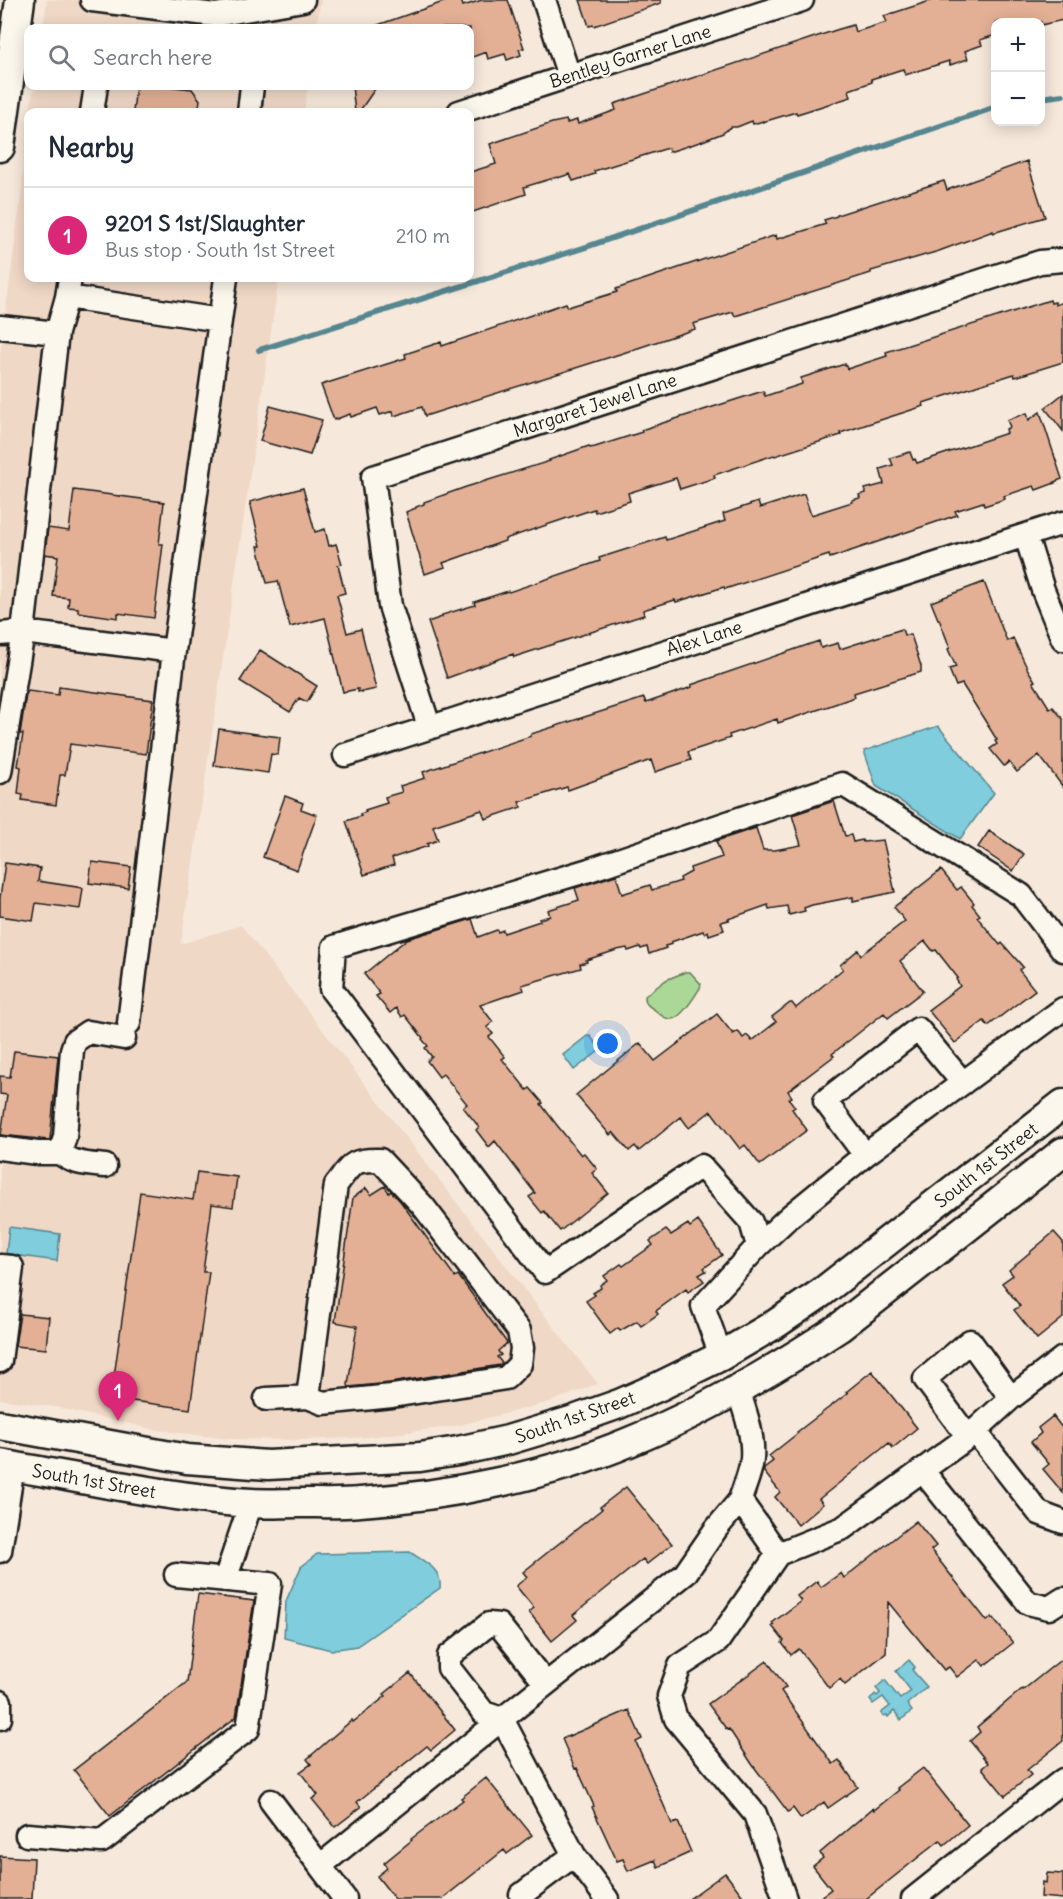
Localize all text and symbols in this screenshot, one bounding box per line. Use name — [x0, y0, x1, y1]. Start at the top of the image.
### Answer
map controls — [991, 18, 1045, 126]
button: + — [991, 18, 1045, 72]
street label: Bentley Garner Lane — [546, 19, 714, 93]
search box — [24, 24, 474, 90]
icon: search — [45, 41, 78, 74]
text: Search here — [93, 43, 212, 71]
button: − — [991, 72, 1045, 126]
text: Nearby — [48, 131, 134, 164]
text: 9201 S 1st/Slaughter — [105, 209, 305, 237]
text: 1 — [64, 223, 71, 248]
text: 210 m — [396, 223, 450, 248]
text: Bus stop · South 1st Street — [105, 237, 335, 262]
street label: Margaret Jewel Lane — [511, 368, 679, 442]
street label: Alex Lane — [663, 615, 745, 661]
your location — [593, 1029, 622, 1058]
street label: South 1st Street — [930, 1117, 1042, 1213]
pin: 1 — [98, 1372, 138, 1421]
street label: South 1st Street — [512, 1386, 638, 1448]
street label: South 1st Street — [30, 1459, 158, 1503]

